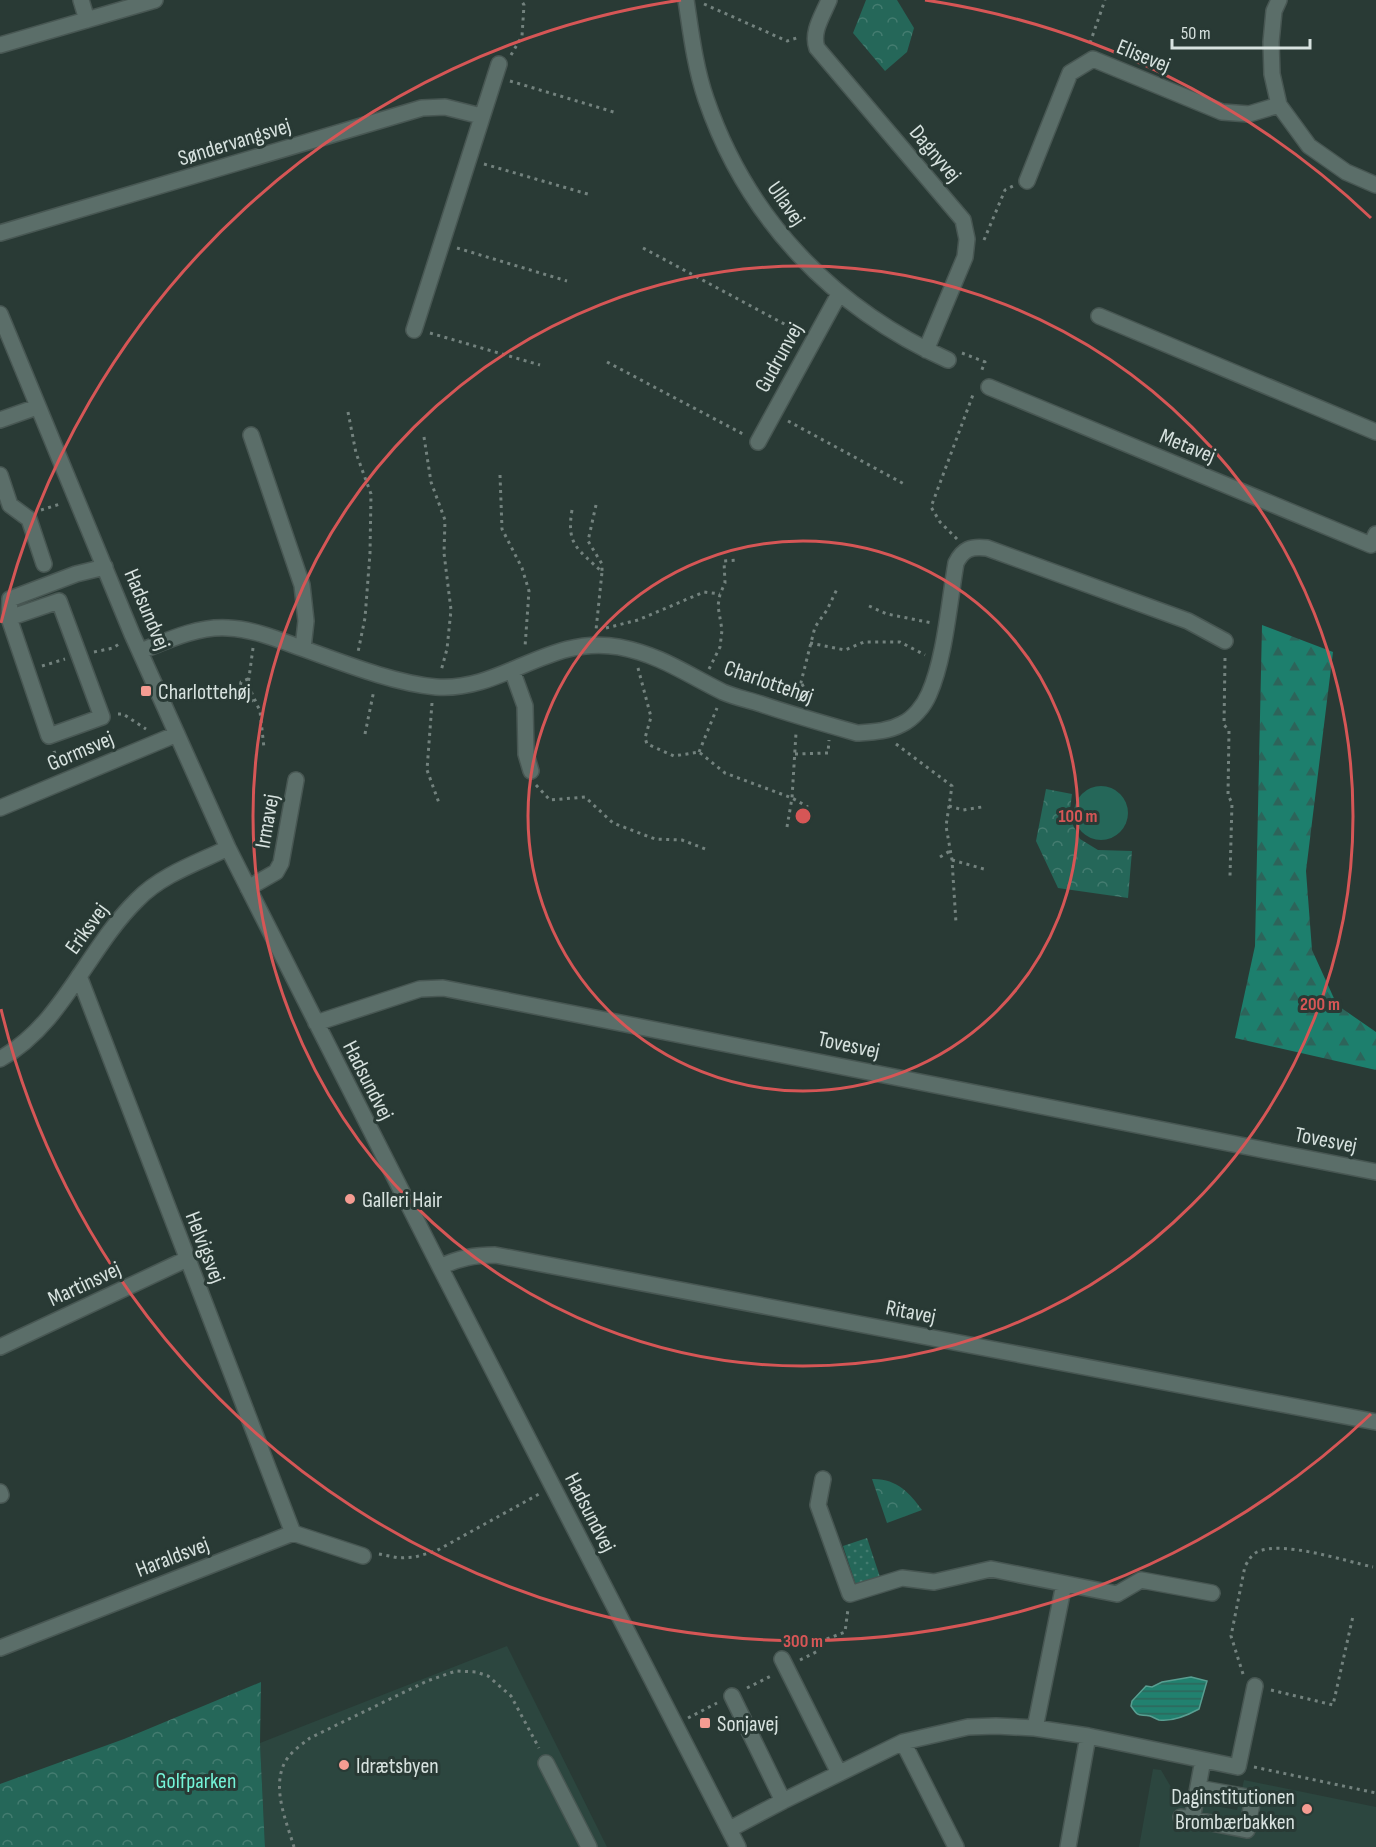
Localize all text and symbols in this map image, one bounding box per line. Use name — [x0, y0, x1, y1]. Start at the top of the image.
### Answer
scale bar — [1172, 12, 1310, 50]
text: 50 m — [1181, 23, 1211, 44]
street label: Elisevej — [1113, 33, 1174, 79]
street label: Søndervangsvej — [175, 113, 294, 172]
street label: Dagnyvej — [903, 120, 967, 188]
street label: Ullavej — [761, 176, 811, 232]
street label: Gudrunvej — [749, 318, 809, 397]
street label: Metavej — [1156, 423, 1219, 470]
street label: Hadsundvej — [117, 565, 176, 654]
street label: Charlottehøj — [720, 655, 817, 710]
place label: Charlottehøj — [158, 679, 251, 706]
marker: Charlottehøj — [139, 684, 153, 698]
street label: Gormsvej — [43, 725, 118, 777]
street label: Irmavej — [249, 792, 285, 850]
centre of rings — [793, 806, 813, 826]
text: 100 m — [1059, 806, 1098, 827]
street label: Eriksvej — [60, 898, 115, 960]
text: 200 m — [1300, 994, 1340, 1015]
street label: Tovesvej — [815, 1026, 882, 1065]
street label: Hadsundvej — [336, 1036, 399, 1125]
street label: Tovesvej — [1292, 1121, 1359, 1160]
place label: Galleri Hair — [362, 1187, 442, 1214]
marker: Galleri Hair — [343, 1192, 357, 1206]
street label: Helvigsvej — [179, 1208, 231, 1287]
street label: Martinsvej — [44, 1256, 125, 1313]
street label: Ritavej — [883, 1294, 938, 1331]
street label: Hadsundvej — [558, 1468, 621, 1557]
street label: Haraldsvej — [132, 1531, 213, 1584]
text: 300 m — [783, 1631, 823, 1652]
place label: Sonjavej — [717, 1711, 778, 1738]
marker: Sonjavej — [698, 1716, 712, 1730]
place label: Idrætsbyen — [356, 1753, 439, 1780]
marker: Idrætsbyen — [337, 1758, 351, 1772]
park label: Golfparken — [156, 1768, 236, 1795]
place label: Daginstitutionen Brombærbakken — [1171, 1784, 1295, 1836]
marker: Daginstitutionen Brombærbakken — [1300, 1802, 1314, 1816]

